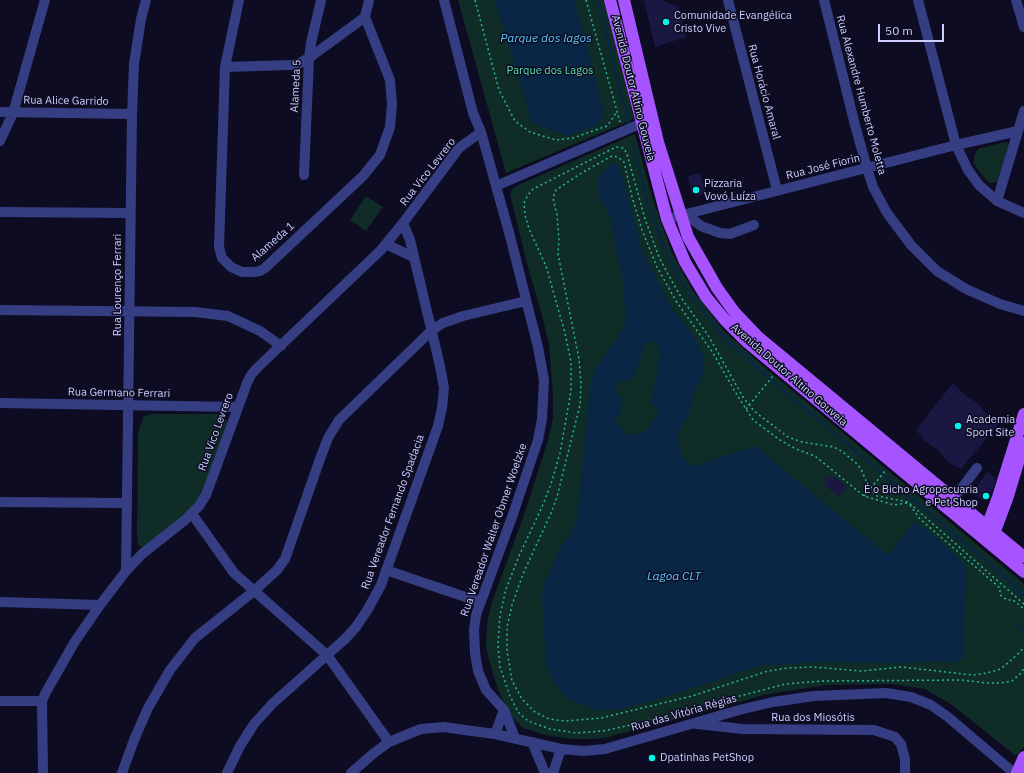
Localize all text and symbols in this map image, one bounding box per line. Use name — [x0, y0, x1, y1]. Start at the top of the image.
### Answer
place label: Comunidade Evangélica Cristo Vive — [674, 9, 792, 35]
street label: Avenida Doutor Altino Gouveia — [608, 14, 658, 162]
street label: Rua Alexandre Humberto Moletta — [833, 14, 889, 176]
scale bar — [880, 16, 946, 42]
marker: Comunidade Evangélica Cristo Vive — [661, 17, 671, 27]
text: 50 m — [885, 23, 913, 38]
water label: Parque dos lagos — [500, 32, 592, 46]
street label: Rua Horácio Amaral — [745, 43, 783, 141]
street label: Alameda 5 — [288, 59, 304, 113]
park label: Parque dos Lagos — [507, 64, 593, 78]
street label: Rua Alice Garrido — [23, 94, 109, 108]
street label: Rua Vico Levrero — [397, 135, 459, 209]
street label: Rua José Fiorin — [785, 151, 861, 183]
place label: Pizzaria Vovó Luíza — [704, 177, 756, 203]
marker: Pizzaria Vovó Luíza — [691, 185, 701, 195]
street label: Alameda 1 — [249, 220, 297, 264]
street label: Rua Lourenço Ferrari — [111, 234, 125, 336]
street label: Avenida Doutor Altino Gouveia — [728, 321, 850, 429]
street label: Rua Germano Ferrari — [68, 386, 170, 400]
street label: Rua Vico Levrero — [196, 391, 236, 473]
place label: Academia Sport Site — [966, 413, 1015, 439]
marker: Academia Sport Site — [953, 421, 963, 431]
street label: Rua Vereador Fernando Spadacia — [359, 433, 427, 591]
street label: Rua Vereador Walter Obmer Woelzke — [458, 442, 530, 618]
place label: É o Bicho Agropecuaria e Pet Shop — [864, 483, 978, 509]
marker: É o Bicho Agropecuaria e Pet Shop — [981, 491, 991, 501]
water label: Lagoa CLT — [647, 570, 701, 584]
street label: Rua das Vitória Régias — [630, 692, 738, 734]
street label: Rua dos Miosótis — [771, 711, 855, 725]
place label: Dpatinhas PetShop — [660, 751, 754, 765]
marker: Dpatinhas PetShop — [647, 753, 657, 763]

